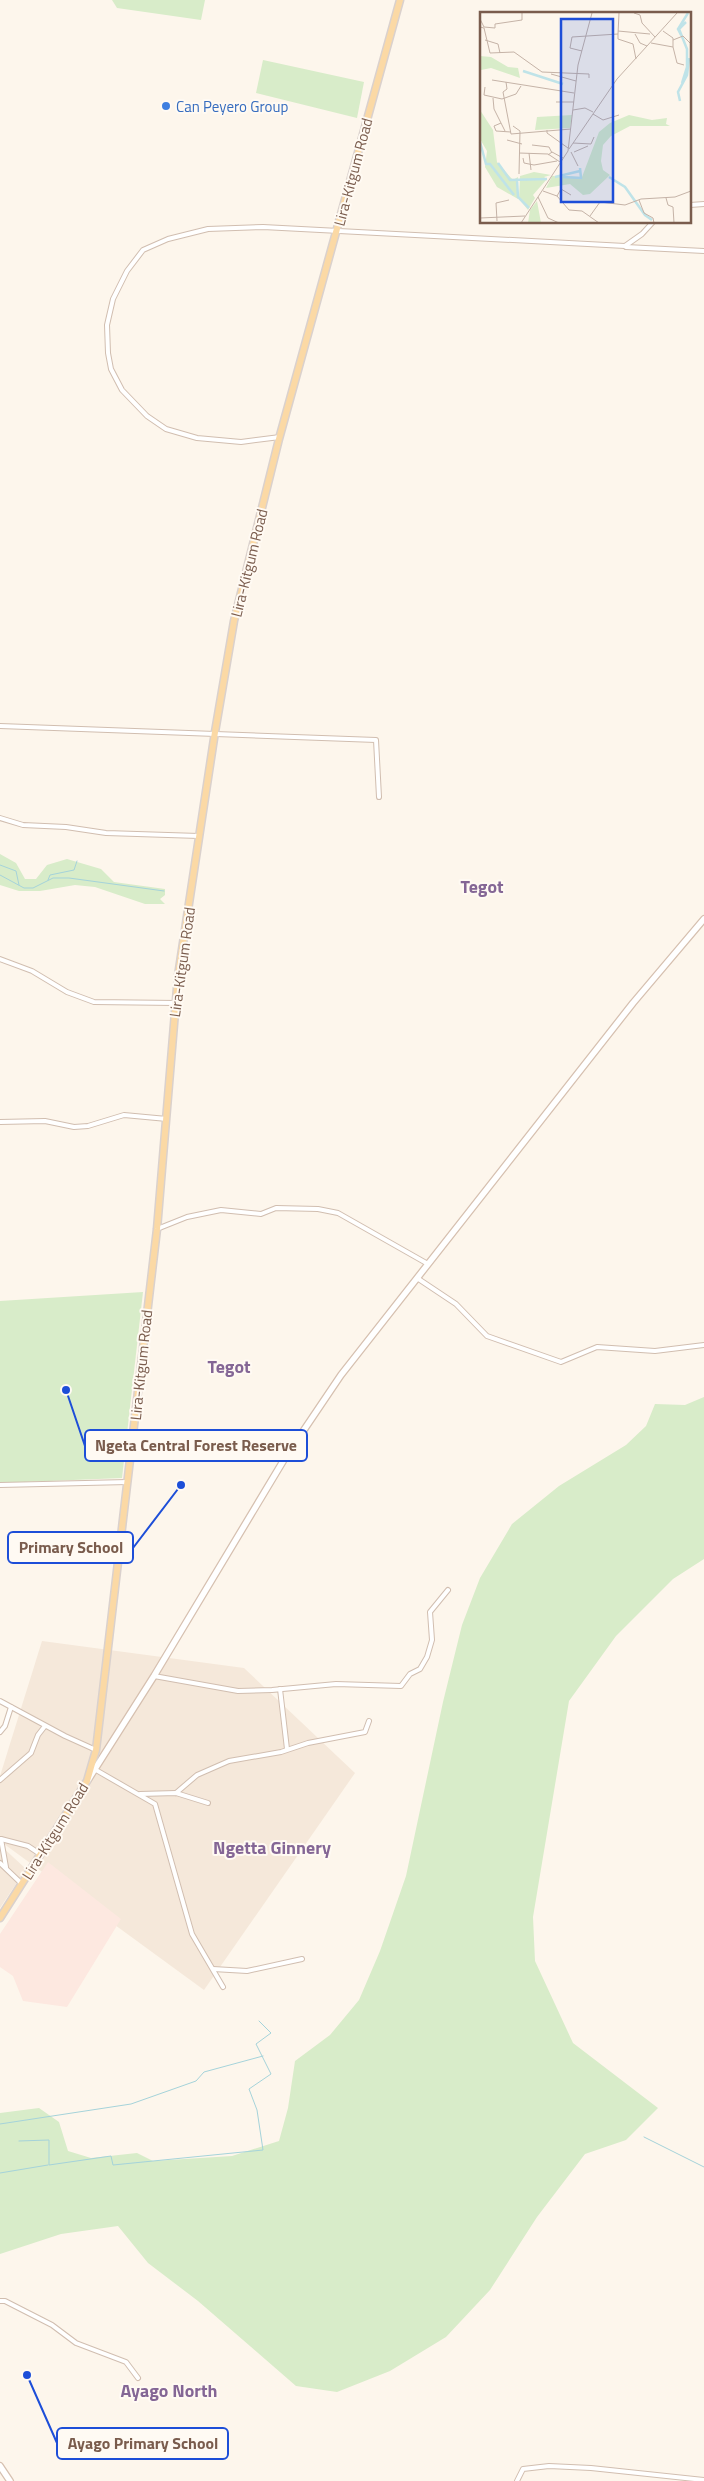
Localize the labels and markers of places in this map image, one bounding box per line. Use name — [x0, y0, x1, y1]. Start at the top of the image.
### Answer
place label: Can Peyero Group — [176, 95, 288, 118]
marker: Can Peyero Group — [160, 100, 172, 112]
callout: Ngeta Central Forest Reserve — [85, 1430, 307, 1461]
callout: Primary School — [8, 1532, 133, 1563]
callout: Ayago Primary School — [57, 2428, 228, 2459]

